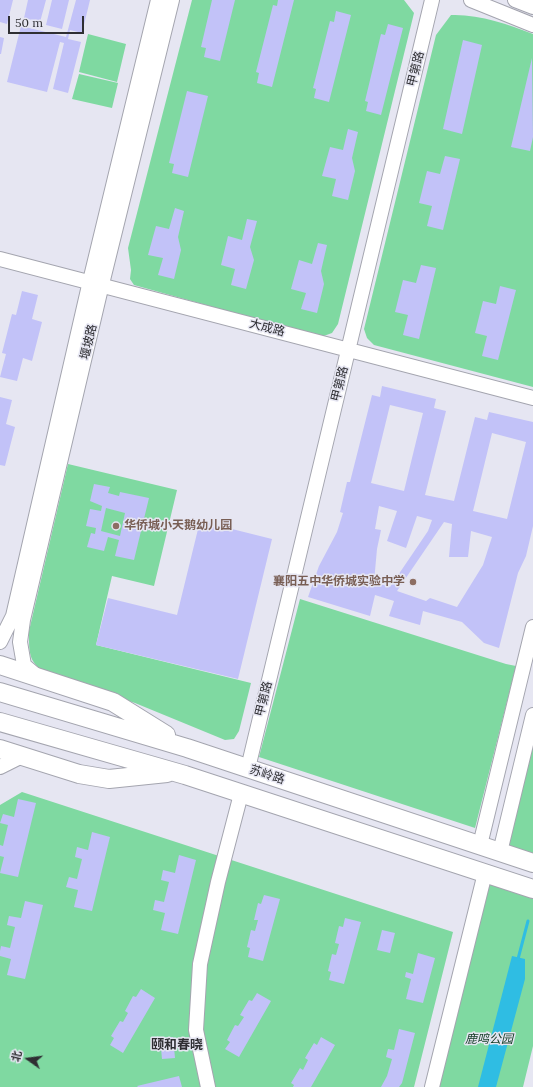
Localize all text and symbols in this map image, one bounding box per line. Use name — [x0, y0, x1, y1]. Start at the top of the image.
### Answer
scale bar — [10, 8, 86, 34]
text: 50 m — [15, 15, 43, 30]
street label: 甲第路 — [405, 50, 427, 88]
street label: 大成路 — [248, 316, 286, 340]
street label: 堰坡路 — [78, 323, 100, 361]
street label: 甲第路 — [329, 365, 351, 403]
place label: 华侨城小天鹅幼儿园 — [124, 519, 232, 533]
marker: 华侨城小天鹅幼儿园 — [111, 521, 121, 531]
place label: 襄阳五中华侨城实验中学 — [273, 575, 405, 589]
marker: 襄阳五中华侨城实验中学 — [408, 577, 418, 587]
street label: 甲第路 — [253, 680, 275, 718]
street label: 苏岭路 — [248, 763, 286, 787]
park label: 鹿鸣公园 — [465, 1033, 513, 1047]
district label: 颐和春晓 — [151, 1037, 203, 1053]
north arrow — [8, 1039, 48, 1079]
text: 北 — [8, 1049, 24, 1063]

